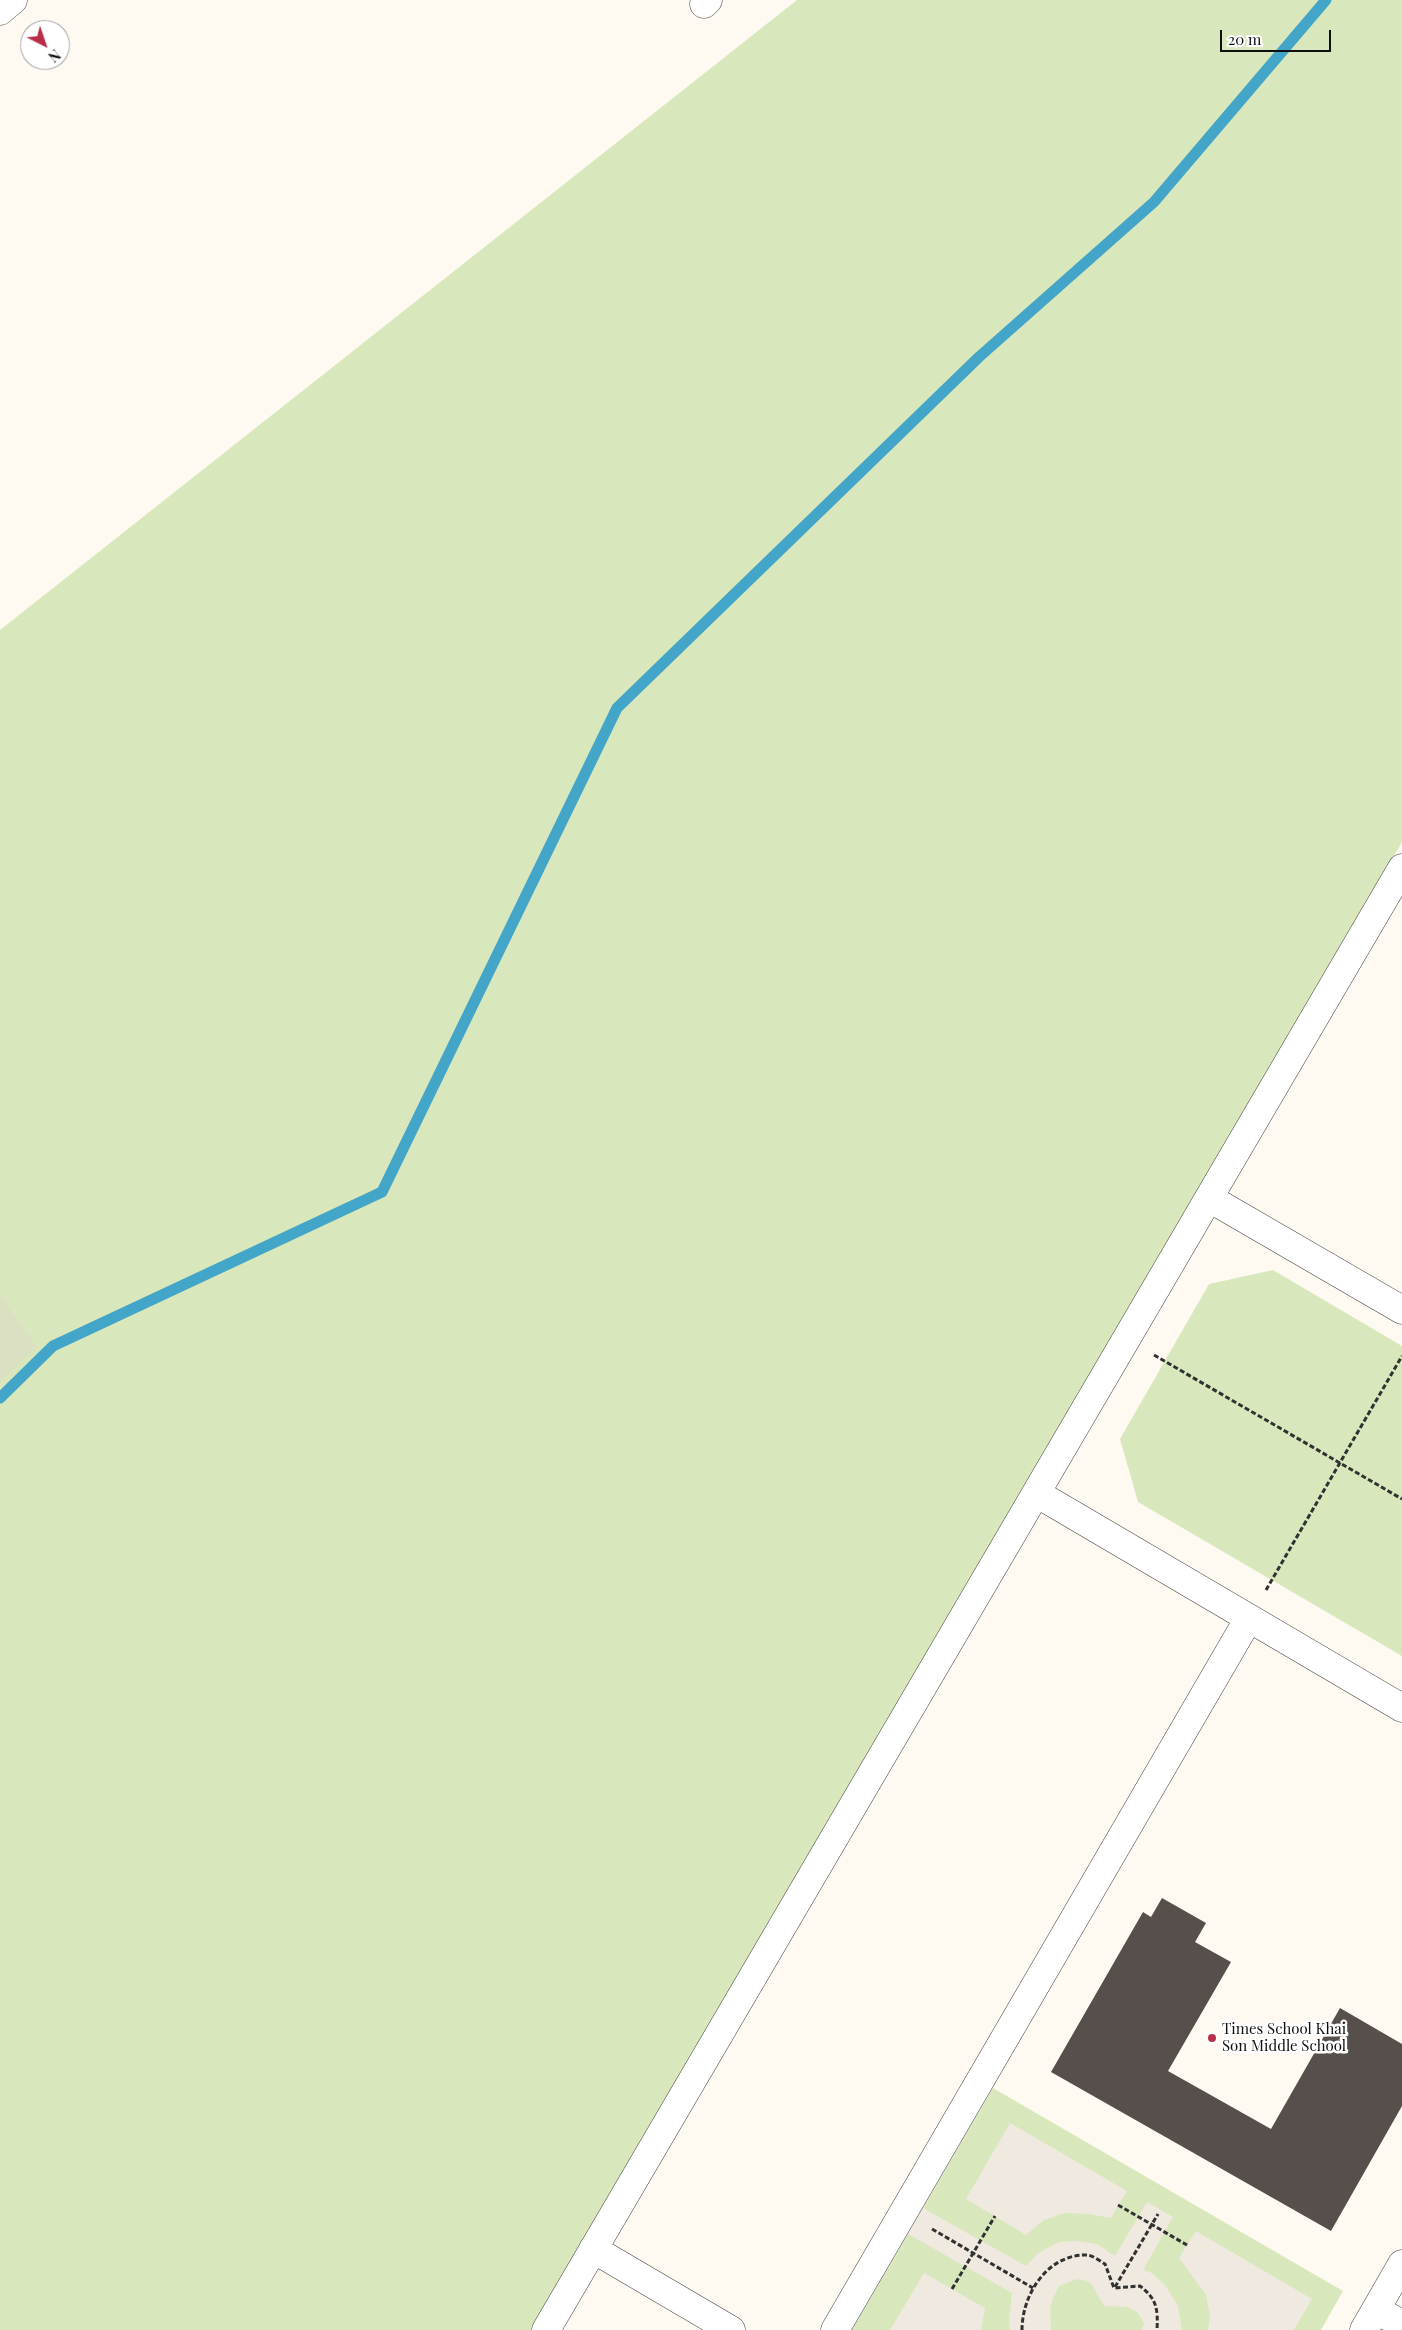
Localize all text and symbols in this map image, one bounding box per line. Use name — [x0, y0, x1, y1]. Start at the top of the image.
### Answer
north arrow — [20, 20, 70, 70]
scale bar — [1222, 20, 1333, 52]
text: 20 m — [1228, 29, 1261, 49]
text: N — [44, 45, 65, 66]
place label: Times School Khai Son Middle School — [1222, 2020, 1346, 2055]
marker: Times School Khai Son Middle School — [1206, 2032, 1218, 2044]

